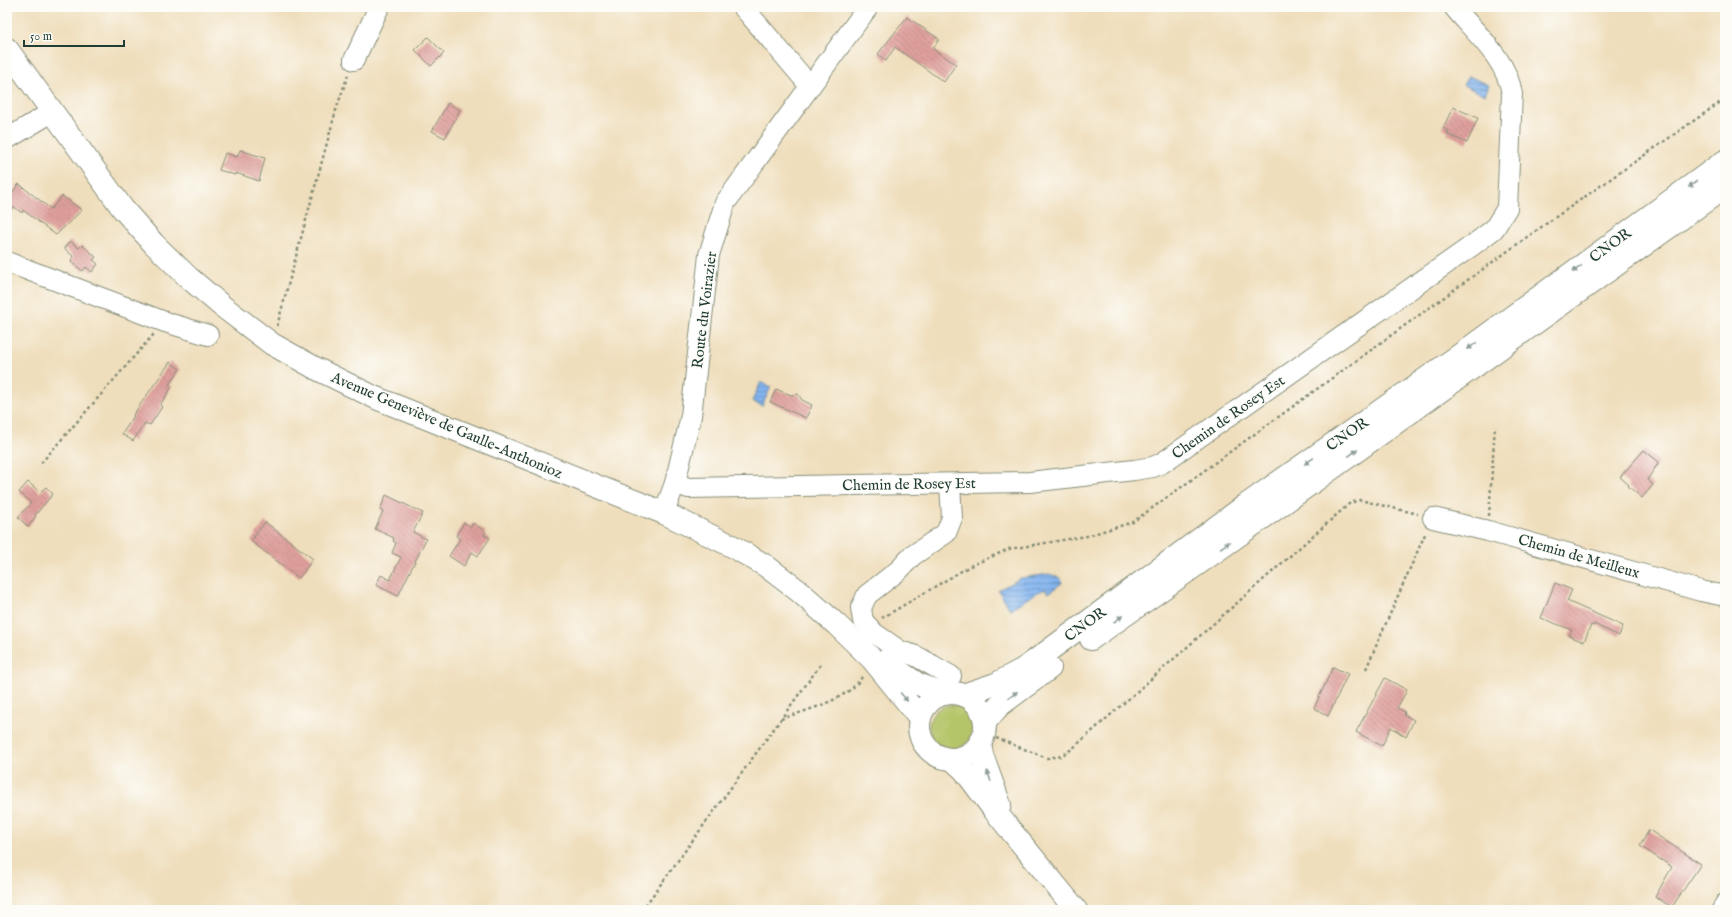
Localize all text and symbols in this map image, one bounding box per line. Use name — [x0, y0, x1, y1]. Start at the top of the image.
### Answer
scale bar — [24, 22, 124, 48]
text: 50 m — [30, 29, 52, 44]
one-way arrow — [1688, 180, 1699, 188]
street label: CNOR — [1586, 223, 1635, 267]
street label: Route du Voirazier — [688, 250, 721, 370]
one-way arrow — [1572, 265, 1582, 273]
one-way arrow — [1467, 342, 1478, 350]
street label: Avenue Geneviève de Gaulle-Anthonioz — [327, 368, 565, 483]
street label: Chemin de Rosey Est — [1168, 371, 1288, 464]
street label: CNOR — [1323, 413, 1373, 456]
one-way arrow — [1348, 449, 1359, 457]
one-way arrow — [1303, 457, 1314, 465]
street label: Chemin de Rosey Est — [842, 474, 976, 495]
street label: Chemin de Meilleux — [1516, 530, 1642, 583]
one-way arrow — [1220, 541, 1230, 549]
street label: CNOR — [1061, 602, 1110, 646]
one-way arrow — [1113, 615, 1123, 623]
one-way arrow — [1007, 691, 1018, 699]
one-way arrow — [900, 692, 909, 702]
one-way arrow — [986, 769, 992, 781]

